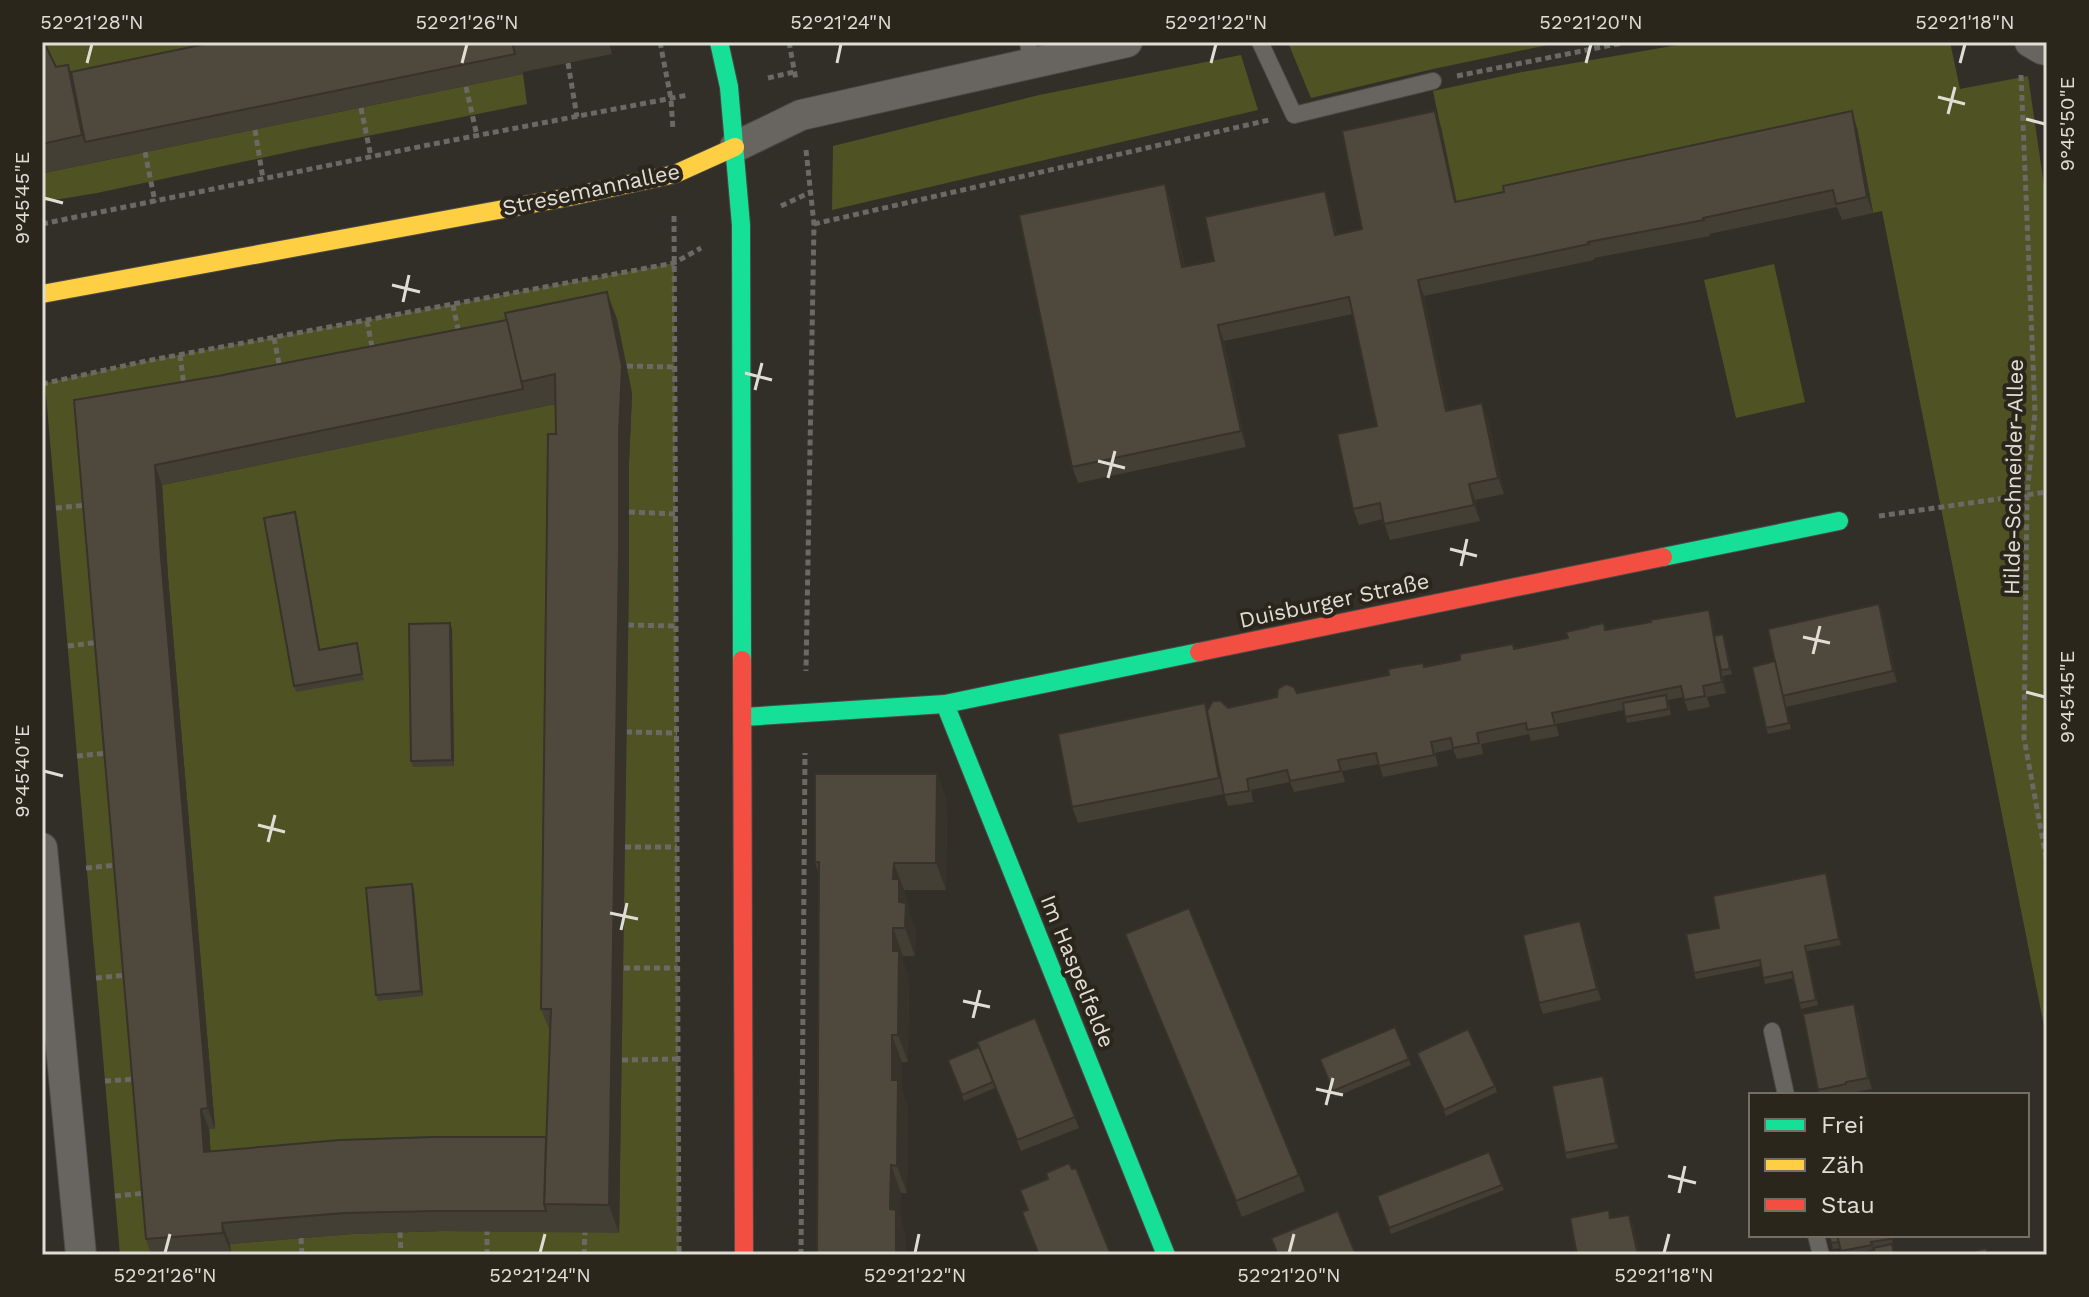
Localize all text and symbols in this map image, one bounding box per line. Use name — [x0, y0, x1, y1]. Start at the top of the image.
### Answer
text: 52°21'28"N — [40, 10, 144, 34]
text: 52°21'26"N — [415, 10, 519, 34]
text: 52°21'24"N — [790, 10, 892, 34]
text: 52°21'22"N — [1165, 10, 1267, 34]
text: 52°21'20"N — [1539, 10, 1643, 34]
text: 52°21'18"N — [1915, 10, 2015, 34]
text: 9°45'50"E — [2055, 77, 2079, 171]
text: 9°45'45"E — [10, 152, 34, 244]
street label: Stresemannallee — [500, 158, 682, 221]
street label: Hilde-Schneider-Allee — [1999, 359, 2028, 595]
street label: Duisburger Straße — [1237, 568, 1431, 633]
text: 9°45'45"E — [2055, 651, 2079, 743]
text: 9°45'40"E — [10, 724, 34, 818]
street label: Im Haspelfelde — [1036, 891, 1120, 1051]
legend — [1749, 1093, 2029, 1237]
text: Frei — [1821, 1111, 1864, 1139]
text: Zäh — [1821, 1151, 1865, 1179]
text: Stau — [1821, 1191, 1875, 1219]
text: 52°21'26"N — [113, 1263, 217, 1287]
text: 52°21'24"N — [489, 1263, 591, 1287]
text: 52°21'22"N — [864, 1263, 966, 1287]
text: 52°21'20"N — [1237, 1263, 1341, 1287]
text: 52°21'18"N — [1614, 1263, 1714, 1287]

